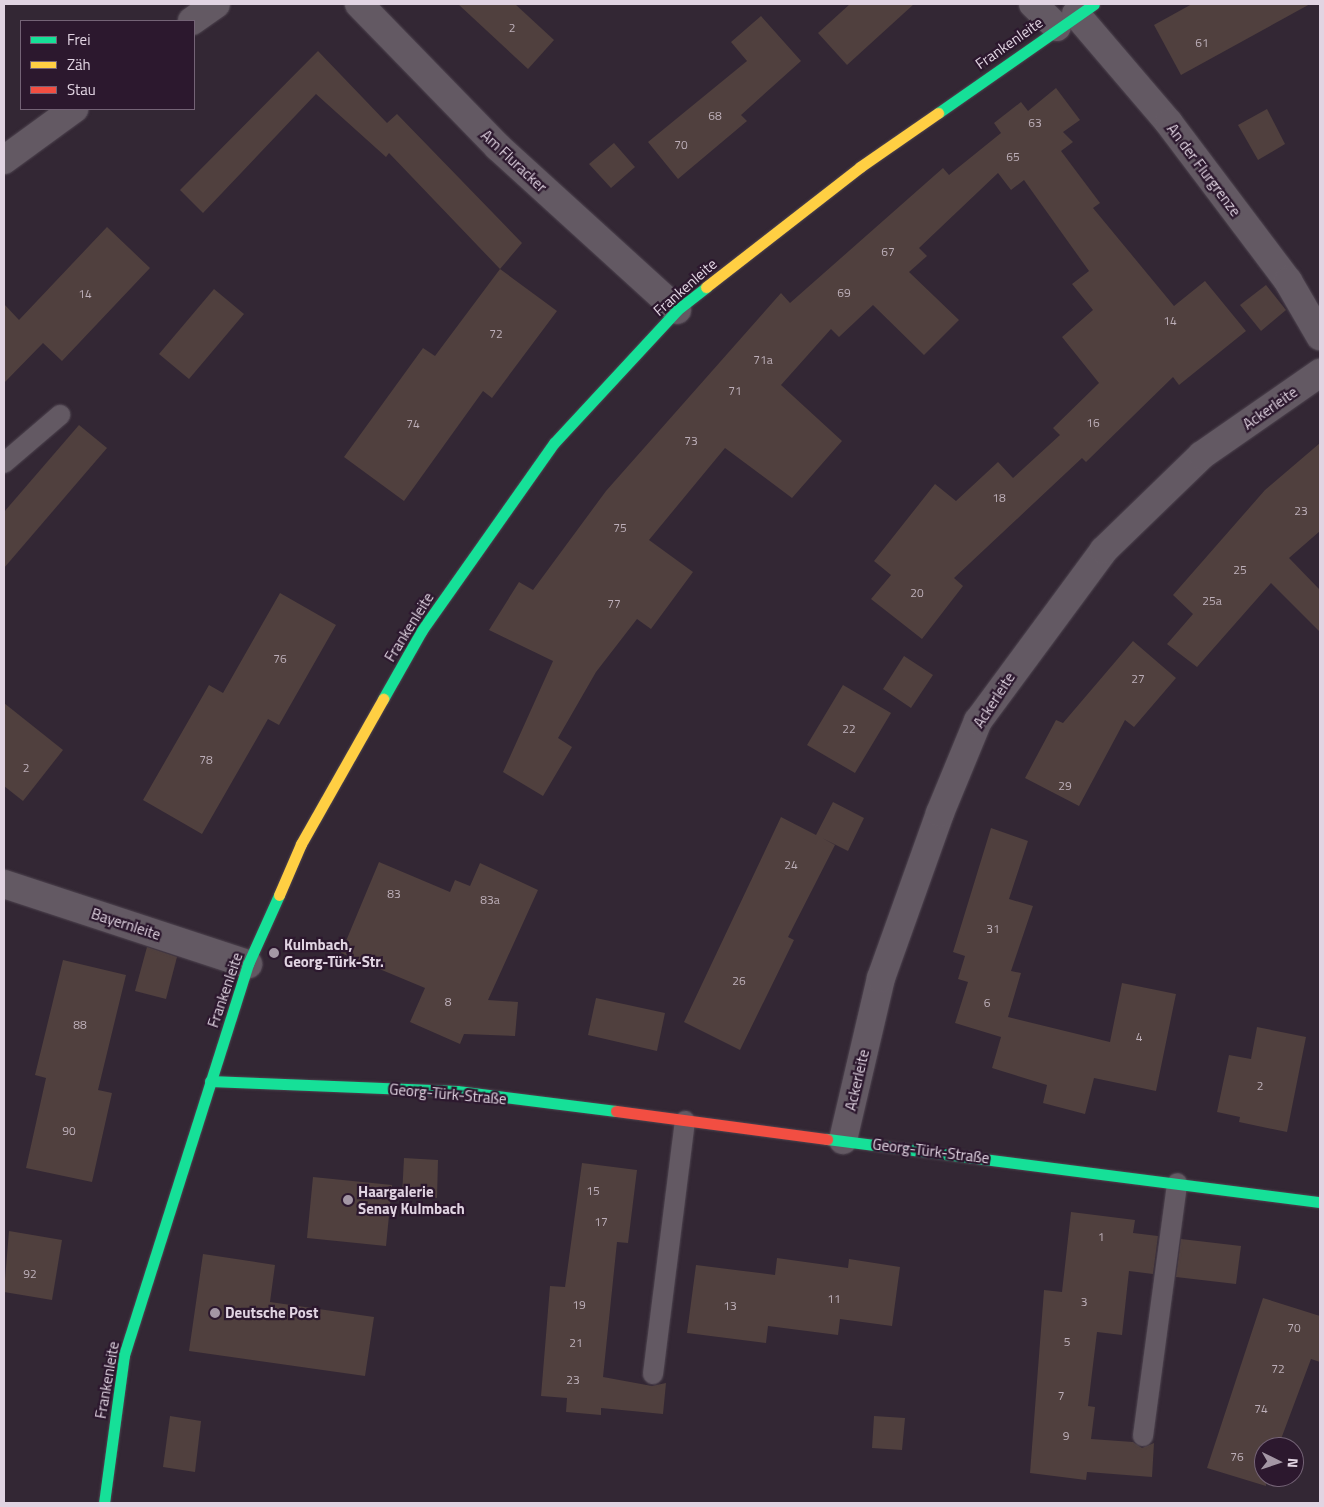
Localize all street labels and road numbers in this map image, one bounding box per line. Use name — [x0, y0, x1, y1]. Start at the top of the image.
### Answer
street label: Frankenleite — [972, 13, 1046, 73]
street label: An der Flurgrenze — [1163, 120, 1245, 220]
street label: Am Fluracker — [477, 126, 551, 196]
street label: Frankenleite — [650, 255, 720, 319]
street label: Ackerleite — [1239, 383, 1301, 433]
street label: Frankenleite — [381, 589, 437, 665]
street label: Ackerleite — [969, 669, 1019, 731]
street label: Bayernleite — [89, 904, 163, 944]
street label: Frankenleite — [204, 950, 246, 1030]
street label: Ackerleite — [841, 1048, 873, 1112]
street label: Georg-Türk-Straße — [389, 1080, 507, 1108]
street label: Georg-Türk-Straße — [872, 1135, 990, 1167]
street label: Frankenleite — [91, 1340, 123, 1420]

